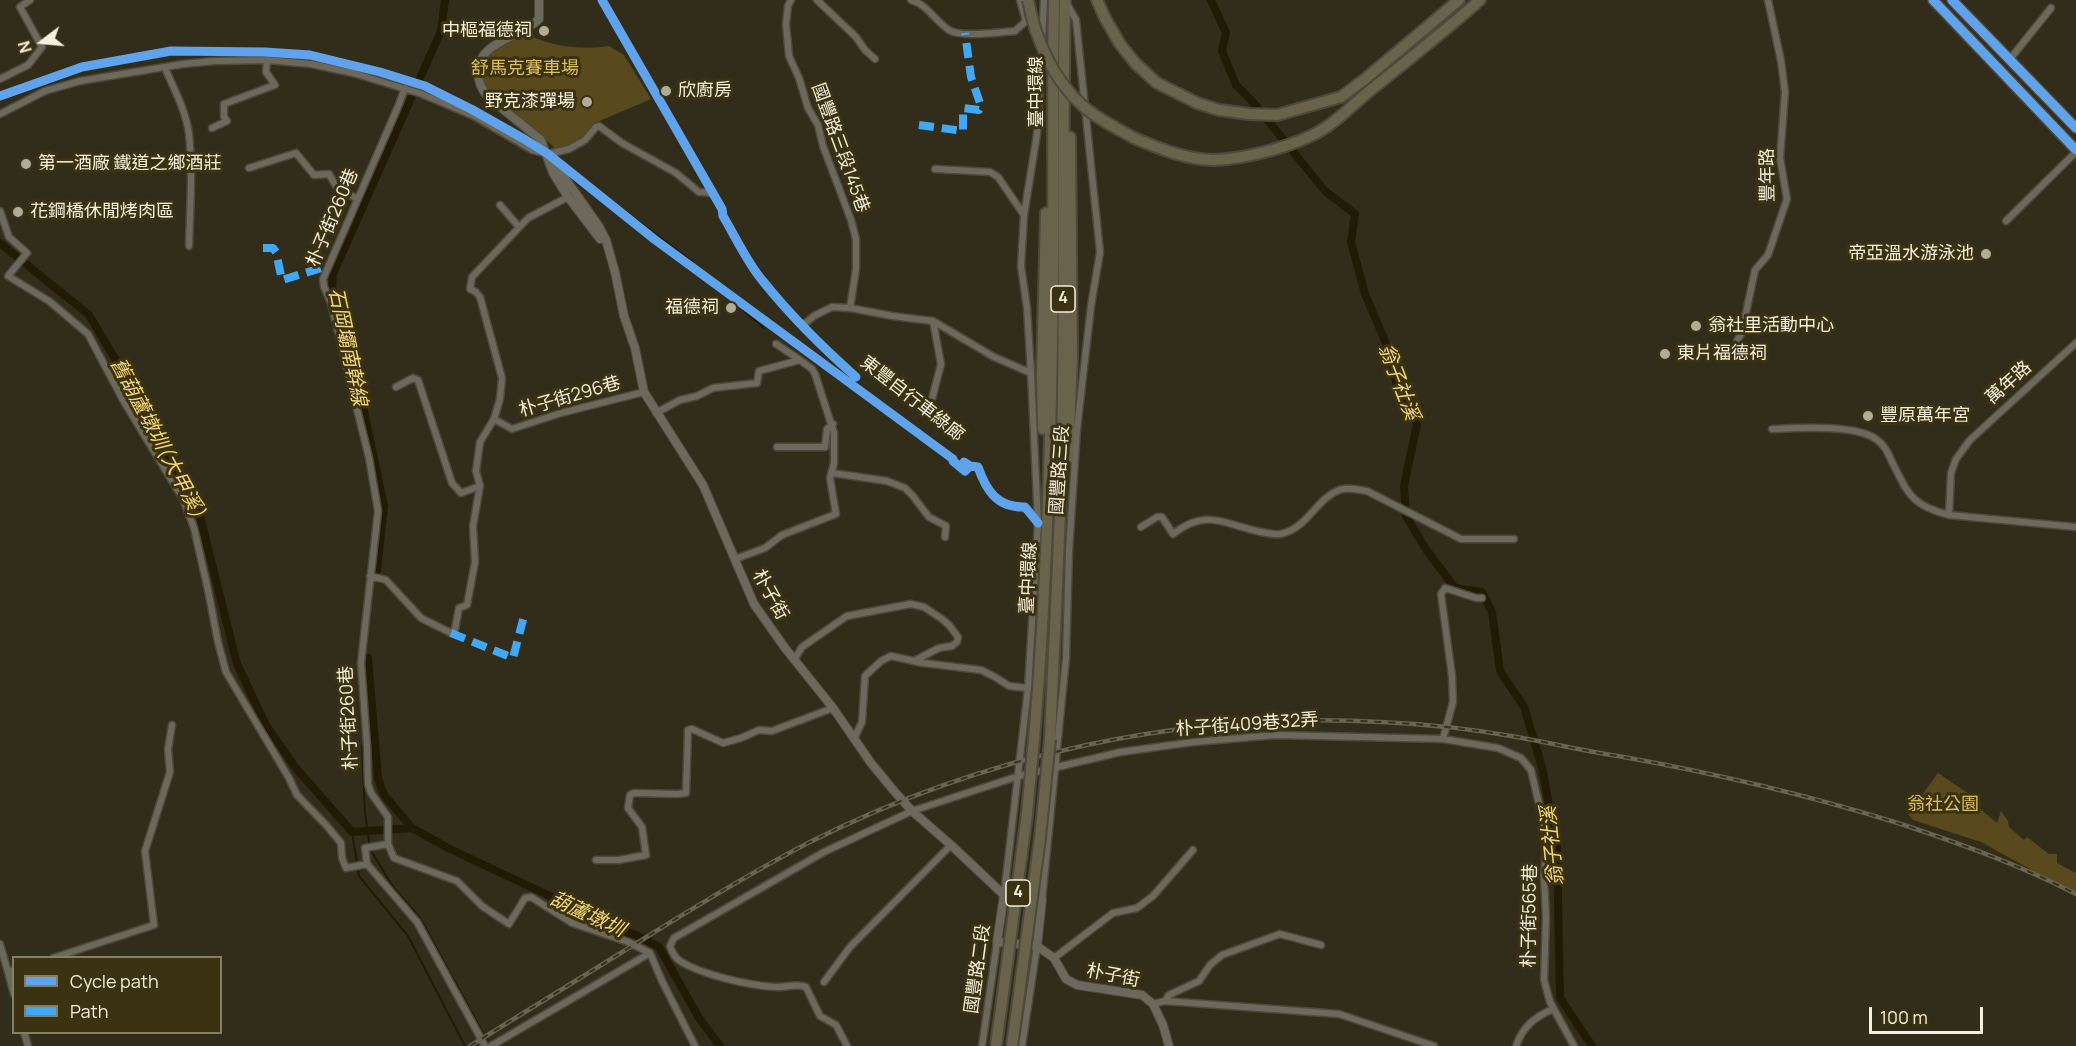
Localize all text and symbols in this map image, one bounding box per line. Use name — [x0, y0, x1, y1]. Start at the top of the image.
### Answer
north arrow — [12, 12, 72, 72]
place label: 中樞福德祠 — [442, 20, 532, 42]
marker: 中樞福德祠 — [537, 24, 551, 38]
text: N — [13, 38, 37, 56]
street label: 臺中環線 — [1026, 56, 1048, 128]
park label: 舒馬克賽車場 — [471, 58, 579, 80]
place label: 欣廚房 — [678, 80, 732, 102]
street label: 國豐路三段145巷 — [807, 80, 873, 216]
marker: 欣廚房 — [659, 84, 673, 98]
place label: 野克漆彈場 — [485, 91, 575, 113]
marker: 野克漆彈場 — [580, 95, 594, 109]
street label: 豐年路 — [1757, 148, 1779, 202]
place label: 第一酒廠 鐵道之鄉酒莊 — [38, 153, 222, 175]
marker: 第一酒廠 鐵道之鄉酒莊 — [19, 157, 33, 171]
street label: 朴子街260巷 — [303, 166, 363, 270]
place label: 花鋼橋休閒烤肉區 — [30, 201, 174, 223]
marker: 花鋼橋休閒烤肉區 — [11, 205, 25, 219]
place label: 帝亞溫水游泳池 — [1848, 243, 1974, 265]
marker: 帝亞溫水游泳池 — [1979, 247, 1993, 261]
water label: 石岡壩南幹線 — [323, 286, 371, 408]
road number: 4 — [1051, 286, 1075, 312]
place label: 福德祠 — [665, 297, 719, 319]
marker: 福德祠 — [724, 301, 738, 315]
place label: 翁社里活動中心 — [1708, 315, 1834, 337]
marker: 翁社里活動中心 — [1689, 319, 1703, 333]
water label: 翁子社溪 — [1372, 340, 1424, 424]
place label: 東片福德祠 — [1677, 343, 1767, 365]
marker: 東片福德祠 — [1658, 347, 1672, 361]
street label: 東豐自行車綠廊 — [856, 352, 968, 446]
water label: 舊葫蘆墩圳(大甲溪) — [105, 354, 209, 522]
street label: 萬年路 — [1982, 357, 2036, 409]
street label: 朴子街296巷 — [517, 372, 623, 422]
place label: 豐原萬年宮 — [1880, 405, 1970, 427]
marker: 豐原萬年宮 — [1861, 409, 1875, 423]
street label: 國豐路三段 — [1046, 424, 1074, 516]
street label: 臺中環線 — [1016, 541, 1042, 615]
street label: 朴子街 — [747, 566, 793, 624]
street label: 朴子街260巷 — [335, 665, 363, 771]
street label: 朴子街409巷32弄 — [1175, 709, 1319, 741]
park label: 翁社公園 — [1907, 794, 1979, 816]
water label: 翁子社溪 — [1537, 805, 1569, 887]
street label: 朴子街565巷 — [1518, 864, 1542, 968]
road number: 4 — [1006, 880, 1030, 906]
water label: 葫蘆墩圳 — [546, 887, 628, 943]
street label: 國豐路二段 — [961, 923, 995, 1015]
legend — [12, 956, 222, 1034]
street label: 朴子街 — [1084, 960, 1142, 992]
text: Cycle path — [70, 969, 159, 993]
scale bar — [1872, 995, 1986, 1033]
text: Path — [70, 999, 108, 1023]
text: 100 m — [1880, 1005, 1928, 1029]

